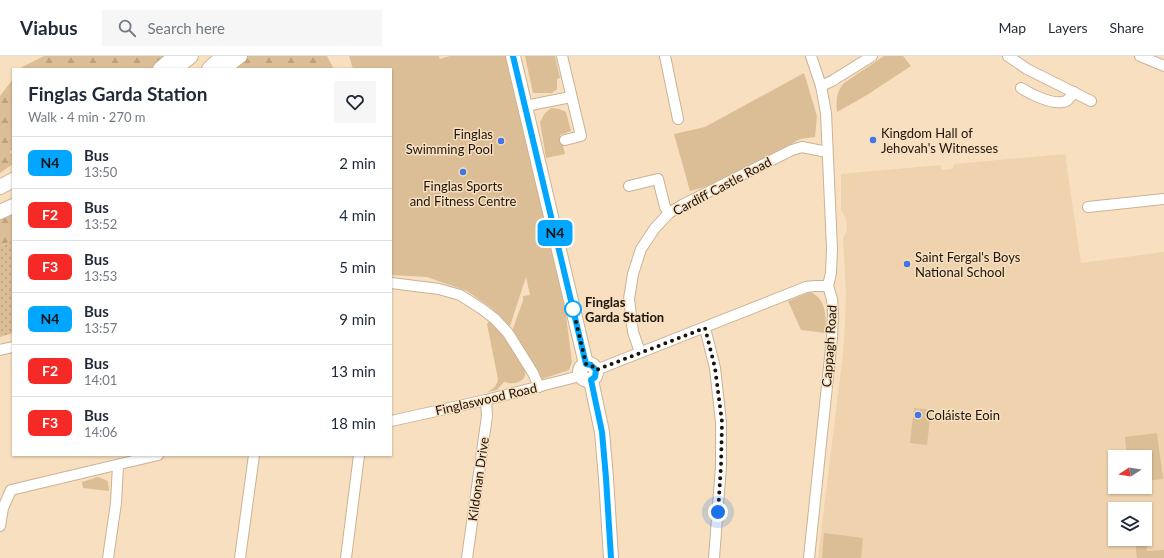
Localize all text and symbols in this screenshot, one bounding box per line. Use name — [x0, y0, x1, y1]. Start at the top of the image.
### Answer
search box — [102, 10, 382, 46]
text: Viabus — [20, 16, 78, 39]
icon: search — [116, 17, 138, 39]
text: Search here — [148, 19, 225, 37]
text: Map — [998, 19, 1026, 36]
text: Layers — [1048, 19, 1088, 36]
text: Share — [1110, 19, 1144, 36]
button: heart — [334, 81, 376, 123]
text: Finglas Garda Station — [28, 82, 207, 105]
text: Walk · 4 min · 270 m — [28, 109, 146, 125]
place label: Kingdom Hall of Jehovah's Witnesses — [881, 125, 998, 156]
place label: Finglas Swimming Pool — [406, 126, 493, 157]
marker: Kingdom Hall of Jehovah's Witnesses — [868, 135, 878, 145]
marker: Finglas Swimming Pool — [496, 136, 506, 146]
text: Bus — [84, 146, 109, 164]
street label: Cardiff Castle Road — [670, 153, 774, 219]
text: N4 — [41, 154, 59, 171]
text: 2 min — [339, 154, 376, 172]
text: 13:50 — [84, 164, 117, 180]
marker: Finglas Sports and Fitness Centre — [458, 167, 468, 177]
place label: Finglas Sports and Fitness Centre — [410, 178, 516, 209]
text: Bus — [84, 198, 109, 216]
text: F2 — [42, 206, 58, 223]
text: 4 min — [339, 206, 376, 224]
text: 13:52 — [84, 216, 117, 232]
line badge: N4 — [537, 220, 573, 246]
text: N4 — [546, 224, 564, 241]
place label: Saint Fergal's Boys National School — [915, 249, 1021, 280]
text: Bus — [84, 250, 109, 268]
text: F3 — [42, 258, 58, 275]
text: 5 min — [339, 258, 376, 276]
marker: Saint Fergal's Boys National School — [902, 259, 912, 269]
text: 13:53 — [84, 268, 117, 284]
place label: Finglas Garda Station — [585, 294, 664, 325]
marker: Finglas Garda Station — [564, 300, 582, 318]
text: Bus — [84, 302, 109, 320]
street label: Cappagh Road — [818, 304, 840, 388]
text: N4 — [41, 310, 59, 327]
text: 9 min — [339, 310, 376, 328]
text: 13:57 — [84, 320, 117, 336]
text: Bus — [84, 354, 109, 372]
text: F2 — [42, 362, 58, 379]
text: 13 min — [330, 362, 376, 380]
text: 14:01 — [84, 372, 117, 388]
street label: Finglaswood Road — [434, 380, 538, 418]
text: Bus — [84, 406, 109, 424]
place label: Coláiste Eoin — [926, 407, 1000, 423]
marker: Coláiste Eoin — [913, 410, 923, 420]
text: F3 — [42, 414, 58, 431]
text: 18 min — [330, 414, 376, 432]
text: 14:06 — [84, 424, 117, 440]
street label: Kildonan Drive — [464, 436, 492, 522]
north arrow — [1108, 450, 1152, 494]
map controls — [1108, 450, 1152, 546]
your location — [708, 502, 728, 522]
button: layers — [1108, 502, 1152, 546]

